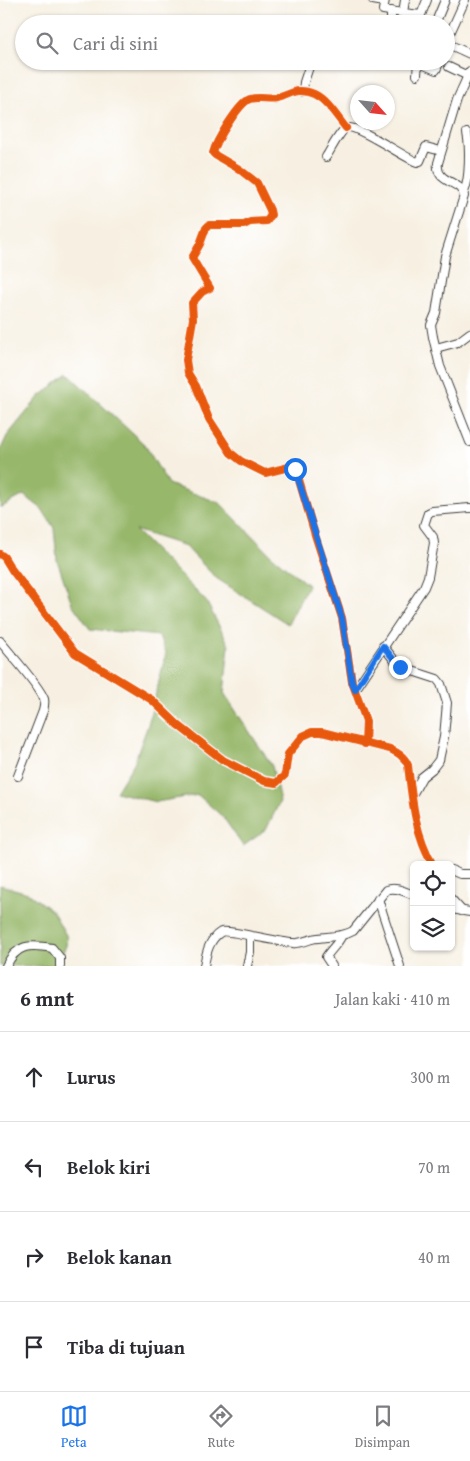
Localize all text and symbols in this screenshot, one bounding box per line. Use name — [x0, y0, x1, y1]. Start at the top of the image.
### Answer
search box — [15, 15, 455, 70]
icon: search — [33, 29, 61, 57]
text: Cari di sini — [73, 29, 158, 57]
north arrow — [350, 85, 395, 130]
route start — [284, 458, 307, 481]
route end — [389, 656, 412, 679]
map controls — [410, 861, 455, 951]
button: locate — [410, 861, 455, 906]
button: layers — [410, 906, 455, 951]
text: 6 mnt — [20, 983, 74, 1014]
text: Jalan kaki · 410 m — [335, 987, 450, 1011]
icon: ahead — [20, 1063, 48, 1091]
text: Lurus — [67, 1063, 116, 1091]
text: 300 m — [410, 1065, 450, 1089]
icon: left — [20, 1153, 48, 1181]
text: Belok kiri — [67, 1153, 150, 1181]
text: 70 m — [418, 1155, 450, 1179]
icon: right — [20, 1243, 48, 1271]
text: Belok kanan — [67, 1243, 172, 1271]
text: 40 m — [418, 1245, 450, 1269]
icon: arrive — [20, 1333, 48, 1361]
text: Tiba di tujuan — [67, 1333, 185, 1361]
tab: Peta — [60, 1402, 88, 1452]
tab: Rute — [207, 1402, 235, 1452]
tab: Disimpan — [355, 1402, 410, 1452]

